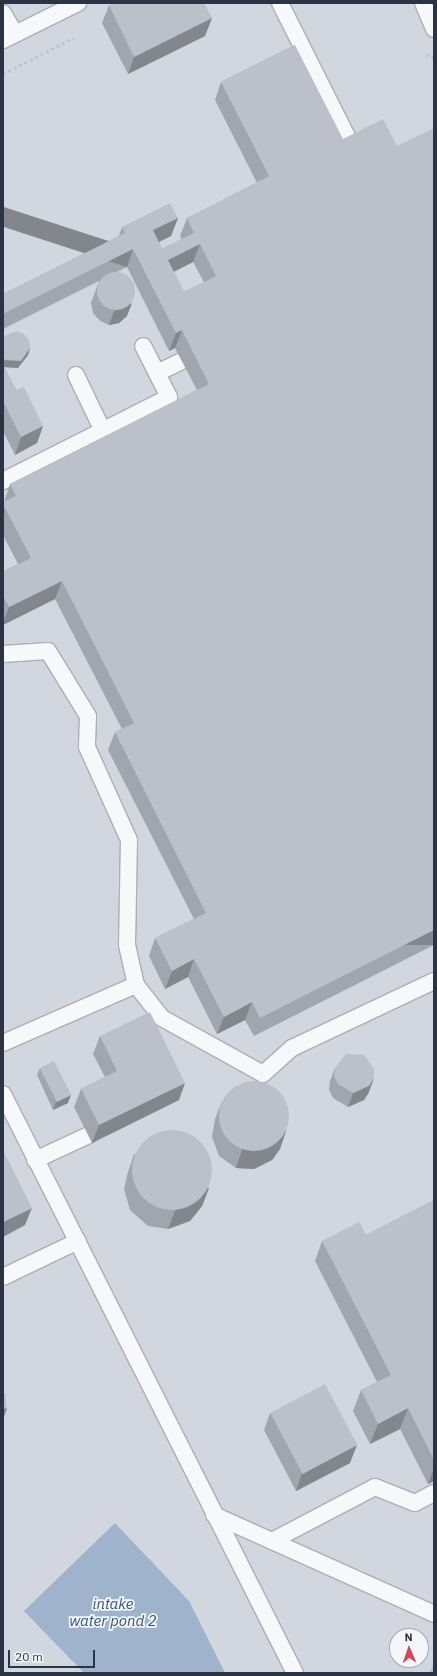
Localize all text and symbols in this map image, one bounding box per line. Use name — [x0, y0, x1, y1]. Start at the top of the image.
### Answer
water label: intake water pond 2 — [69, 1594, 157, 1629]
north arrow — [389, 1628, 429, 1668]
text: N — [404, 1630, 413, 1644]
scale bar — [10, 1642, 97, 1668]
text: 20 m — [15, 1649, 43, 1664]

